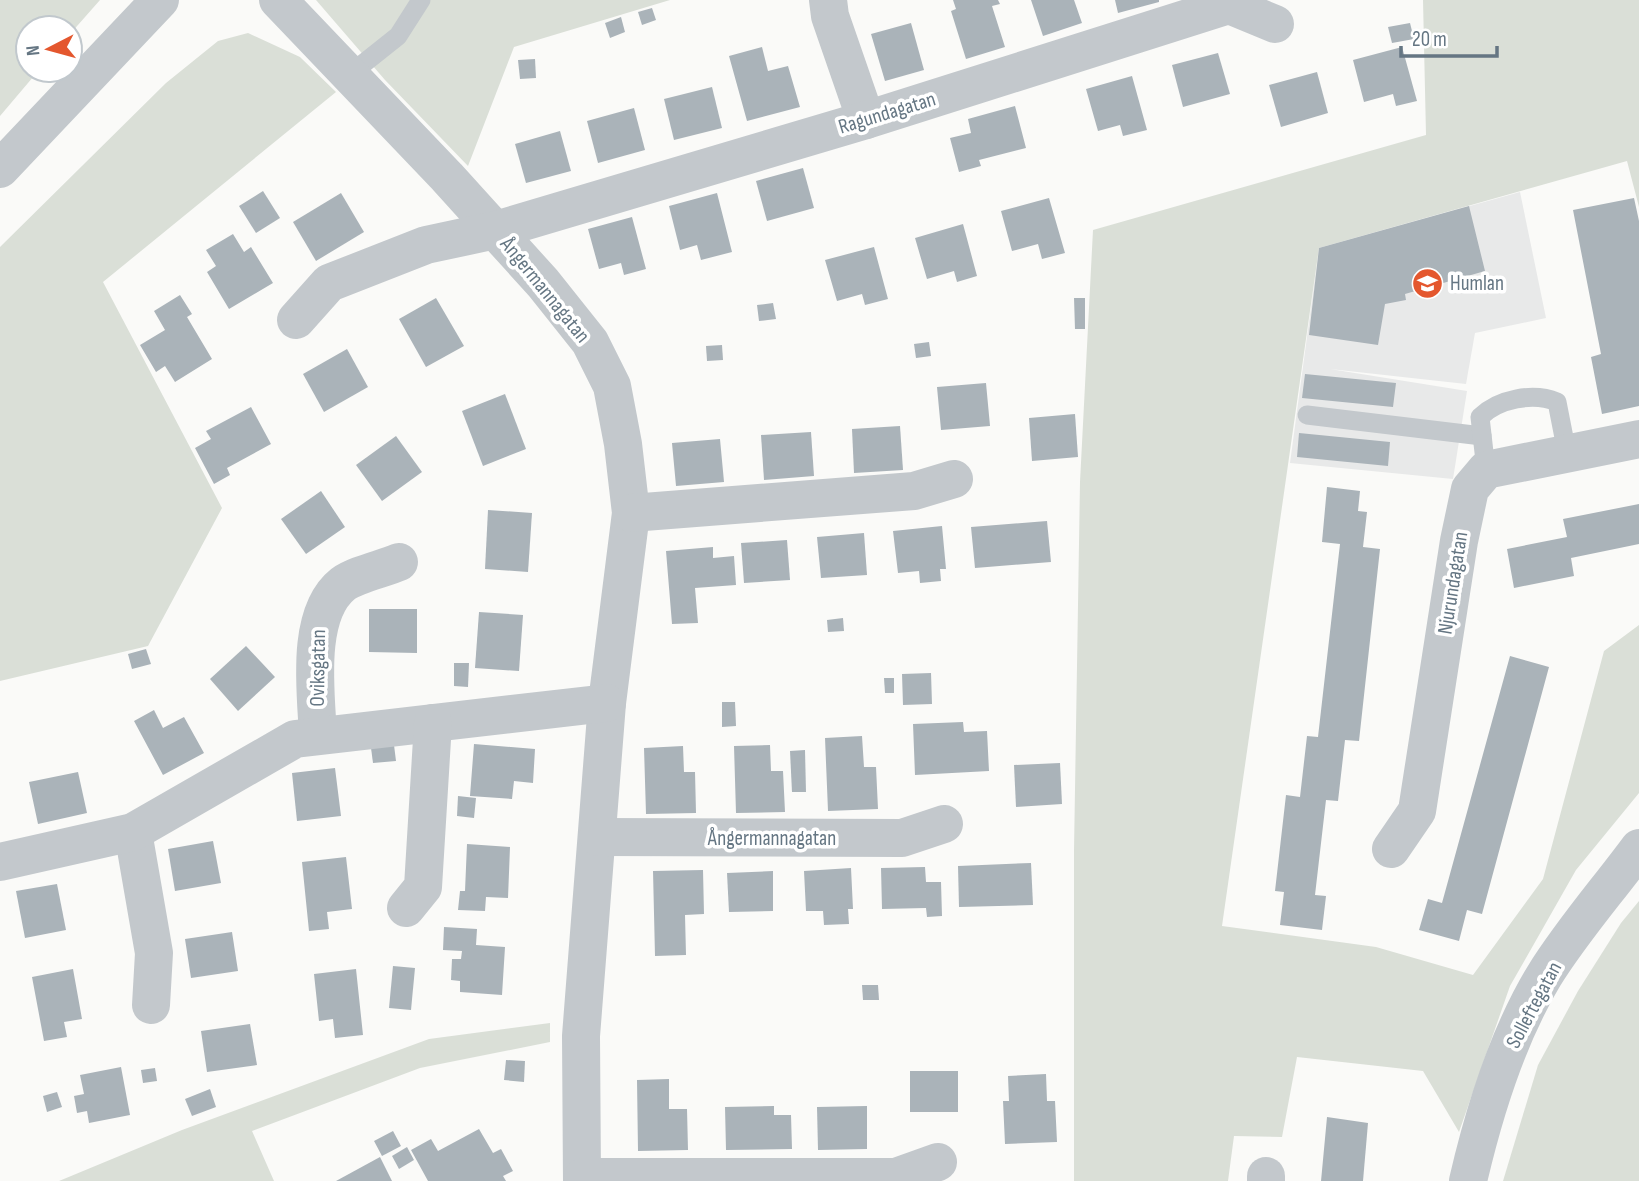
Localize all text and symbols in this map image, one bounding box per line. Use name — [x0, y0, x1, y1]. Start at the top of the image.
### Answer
north arrow — [14, 14, 84, 84]
scale bar — [1401, 14, 1497, 58]
text: 20 m — [1412, 27, 1447, 52]
text: N — [22, 44, 46, 57]
street label: Ragundagatan — [835, 86, 939, 140]
street label: Ångermannagatan — [494, 231, 595, 348]
school or university icon: Humlan — [1410, 266, 1444, 300]
place label: Humlan — [1450, 271, 1504, 296]
street label: Njurundagatan — [1433, 530, 1473, 636]
street label: Oviksgatan — [305, 629, 331, 707]
street label: Ångermannagatan — [707, 826, 836, 851]
street label: Solleftegatan — [1501, 958, 1567, 1052]

